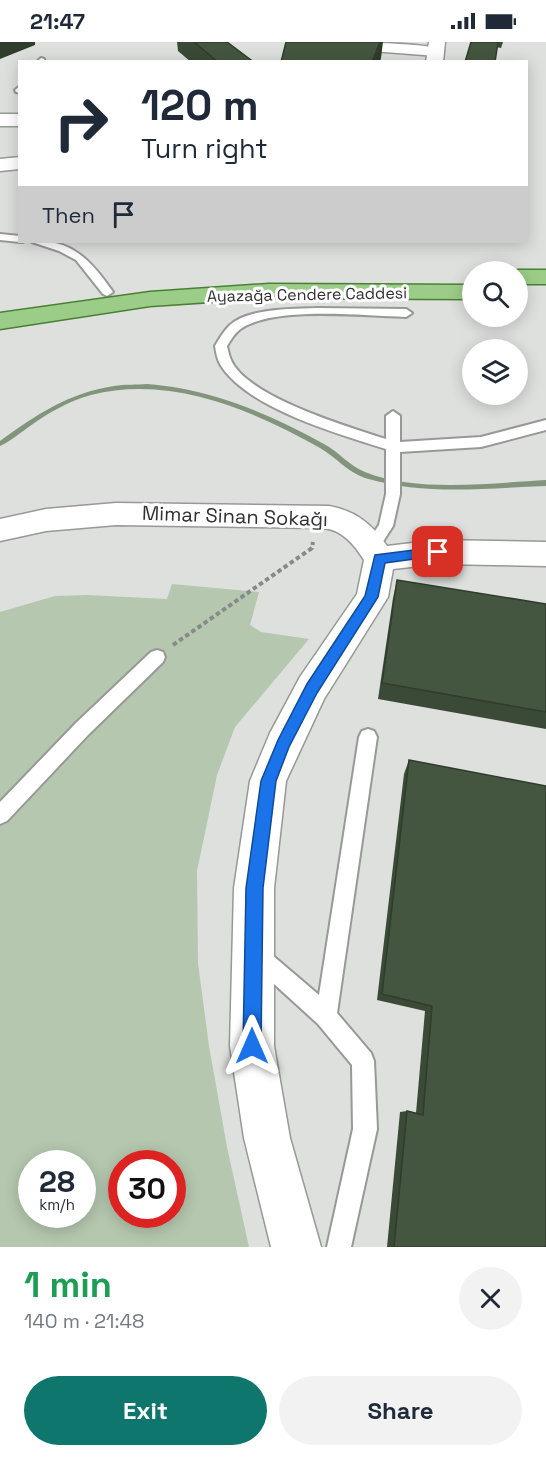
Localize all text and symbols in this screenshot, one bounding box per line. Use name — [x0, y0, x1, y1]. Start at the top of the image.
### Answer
text: 21:47 — [30, 7, 85, 35]
text: 120 m — [141, 79, 259, 132]
icon: right — [42, 84, 120, 162]
text: Turn right — [141, 131, 268, 166]
icon: arrive — [107, 198, 140, 231]
text: Then — [42, 201, 95, 229]
map controls — [462, 261, 528, 405]
button: search — [462, 261, 528, 327]
street label: Ayazağa Cendere Caddesi — [207, 282, 407, 307]
button: layers — [462, 339, 528, 405]
street label: Mimar Sinan Sokağı — [142, 500, 328, 532]
pin — [412, 526, 463, 577]
icon: arrive — [421, 535, 454, 568]
position arrow — [220, 1014, 284, 1078]
speed limit sign: 30 — [108, 1150, 186, 1228]
text: 28 — [39, 1162, 75, 1201]
text: km/h — [39, 1195, 75, 1214]
text: 1 min — [24, 1262, 112, 1308]
button: close — [459, 1267, 522, 1330]
text: 140 m · 21:48 — [24, 1308, 144, 1334]
button: Exit — [24, 1376, 267, 1445]
button: Share — [279, 1376, 522, 1445]

